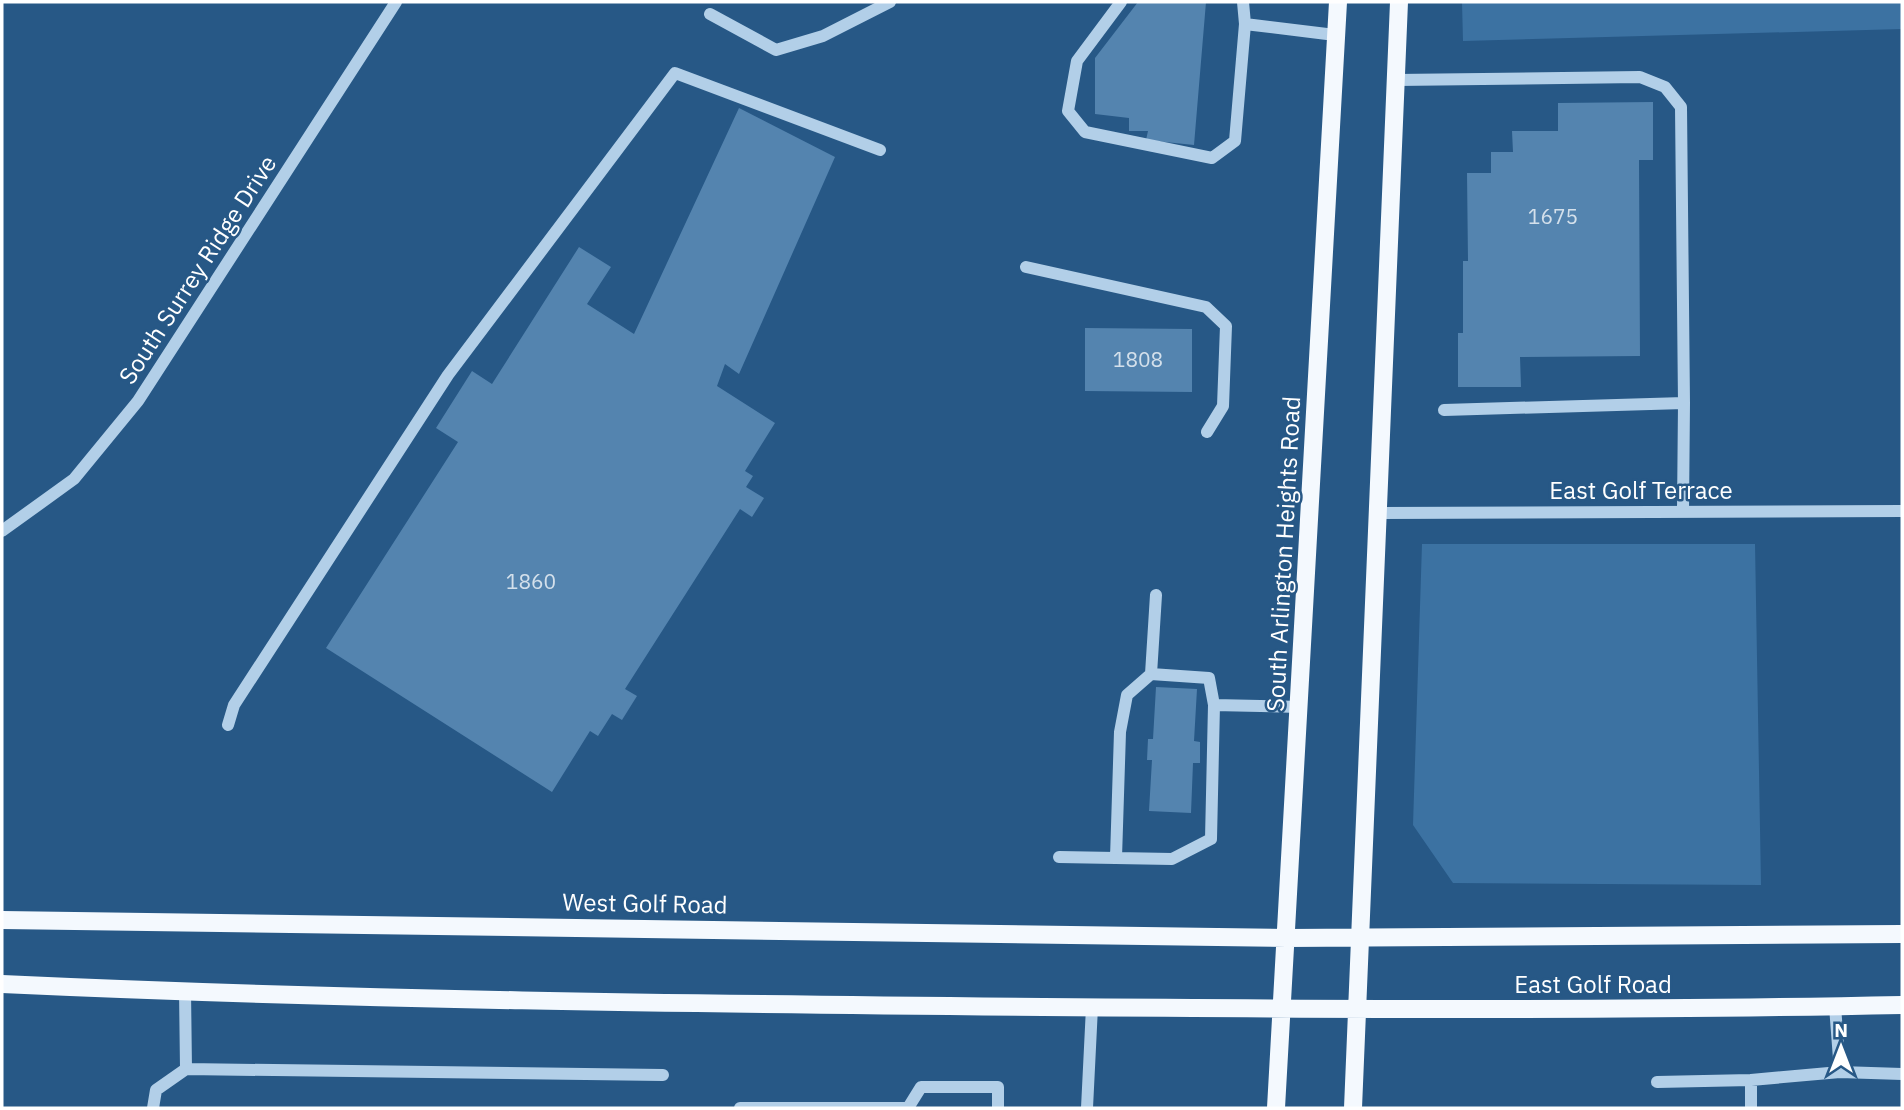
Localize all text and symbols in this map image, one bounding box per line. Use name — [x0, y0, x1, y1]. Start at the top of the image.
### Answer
street label: South Surrey Ridge Drive — [111, 149, 283, 390]
house number: 1675 — [1528, 202, 1578, 230]
house number: 1808 — [1113, 345, 1163, 373]
street label: South Arlington Heights Road — [1259, 395, 1307, 713]
street label: East Golf Terrace — [1549, 474, 1733, 506]
house number: 1860 — [506, 567, 556, 595]
street label: West Golf Road — [562, 886, 728, 920]
street label: East Golf Road — [1514, 968, 1672, 1000]
north arrow — [1806, 1012, 1876, 1082]
text: N — [1834, 1018, 1848, 1042]

